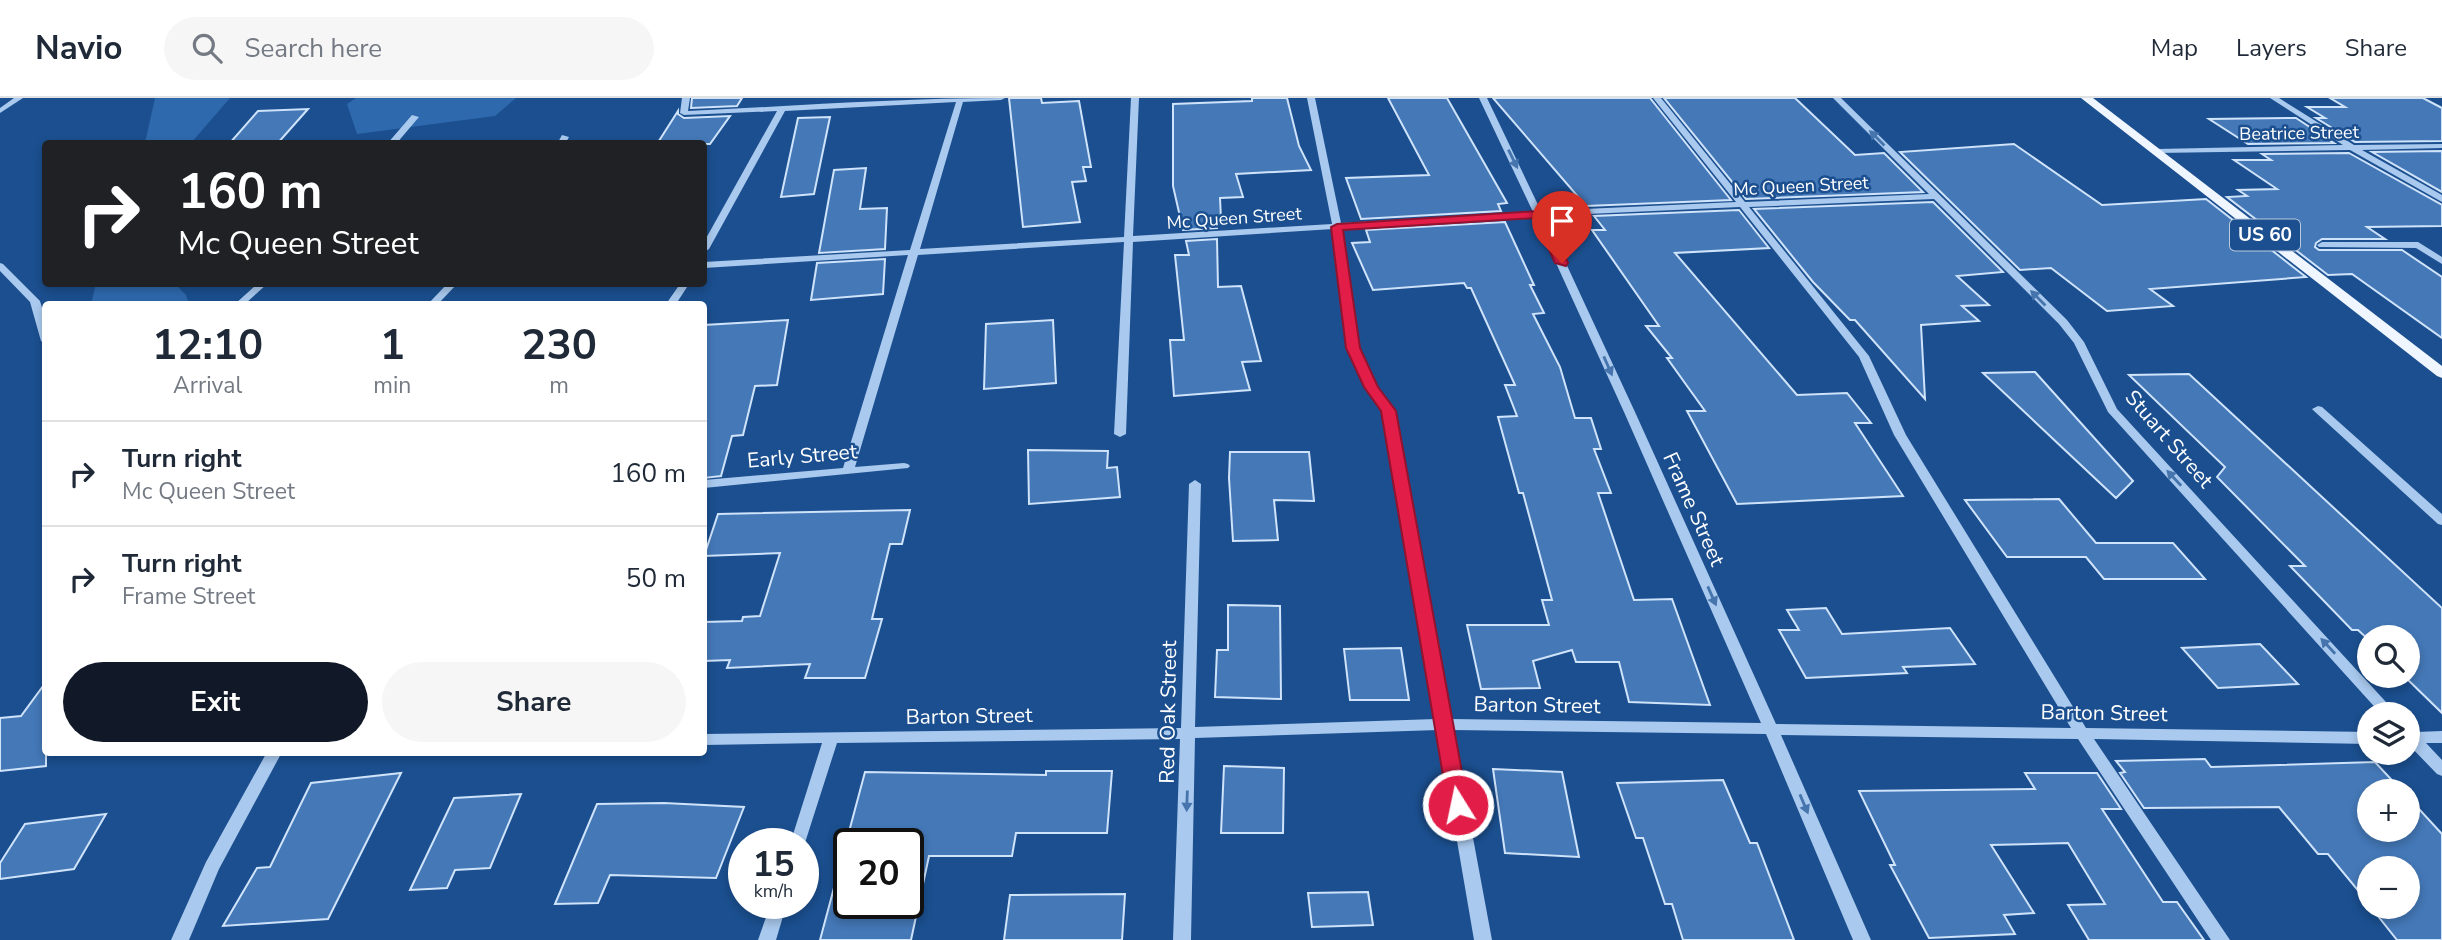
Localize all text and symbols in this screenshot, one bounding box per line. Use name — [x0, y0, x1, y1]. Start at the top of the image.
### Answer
search box — [164, 17, 654, 80]
text: Navio — [35, 26, 122, 71]
icon: search — [188, 29, 226, 67]
text: Search here — [244, 31, 382, 66]
text: Map — [2151, 32, 2198, 64]
text: Layers — [2236, 32, 2307, 64]
text: Share — [2345, 32, 2407, 64]
street label: Beatrice Street — [2239, 120, 2360, 146]
one-way arrow — [1869, 130, 1886, 146]
one-way arrow — [1507, 149, 1518, 169]
text: 160 m — [178, 158, 322, 225]
icon: right — [63, 168, 154, 259]
street label: Mc Queen Street — [1733, 170, 1870, 202]
pin — [1532, 191, 1592, 263]
street label: Mc Queen Street — [1166, 201, 1303, 235]
icon: arrive — [1543, 202, 1581, 240]
road number: US 60 — [2230, 220, 2300, 251]
text: Mc Queen Street — [178, 222, 419, 265]
one-way arrow — [2030, 290, 2047, 307]
text: 12:10 — [152, 317, 263, 374]
text: 1 — [380, 317, 405, 374]
text: 230 — [521, 317, 597, 374]
one-way arrow — [1602, 356, 1614, 376]
text: Arrival — [173, 370, 242, 401]
text: min — [373, 370, 411, 401]
text: m — [549, 370, 569, 401]
street label: Stuart Street — [2119, 384, 2220, 494]
street label: Early Street — [746, 437, 859, 475]
text: Turn right — [122, 441, 241, 476]
street label: Frame Street — [1656, 448, 1732, 571]
icon: right — [63, 455, 101, 493]
text: 160 m — [610, 456, 686, 491]
one-way arrow — [2166, 470, 2182, 487]
text: Mc Queen Street — [122, 476, 295, 507]
text: Turn right — [122, 546, 241, 581]
icon: right — [63, 560, 101, 598]
text: 50 m — [626, 561, 686, 596]
text: Frame Street — [122, 581, 255, 612]
one-way arrow — [1707, 585, 1718, 606]
map controls — [2357, 625, 2420, 919]
button: search — [2357, 625, 2420, 688]
one-way arrow — [2320, 638, 2336, 655]
street label: Red Oak Street — [1153, 640, 1183, 784]
button: Exit — [63, 662, 368, 742]
button: Share — [382, 662, 686, 742]
street label: Barton Street — [1473, 690, 1601, 720]
street label: Barton Street — [2040, 698, 2168, 728]
street label: Barton Street — [905, 701, 1033, 731]
button: layers — [2357, 702, 2420, 765]
position arrow — [1421, 768, 1495, 842]
button: + — [2357, 779, 2420, 842]
one-way arrow — [1182, 791, 1193, 813]
one-way arrow — [1799, 793, 1810, 814]
speed limit sign: 20 — [833, 828, 924, 919]
text: 15 — [752, 841, 795, 888]
button: − — [2357, 856, 2420, 919]
text: km/h — [754, 879, 793, 903]

